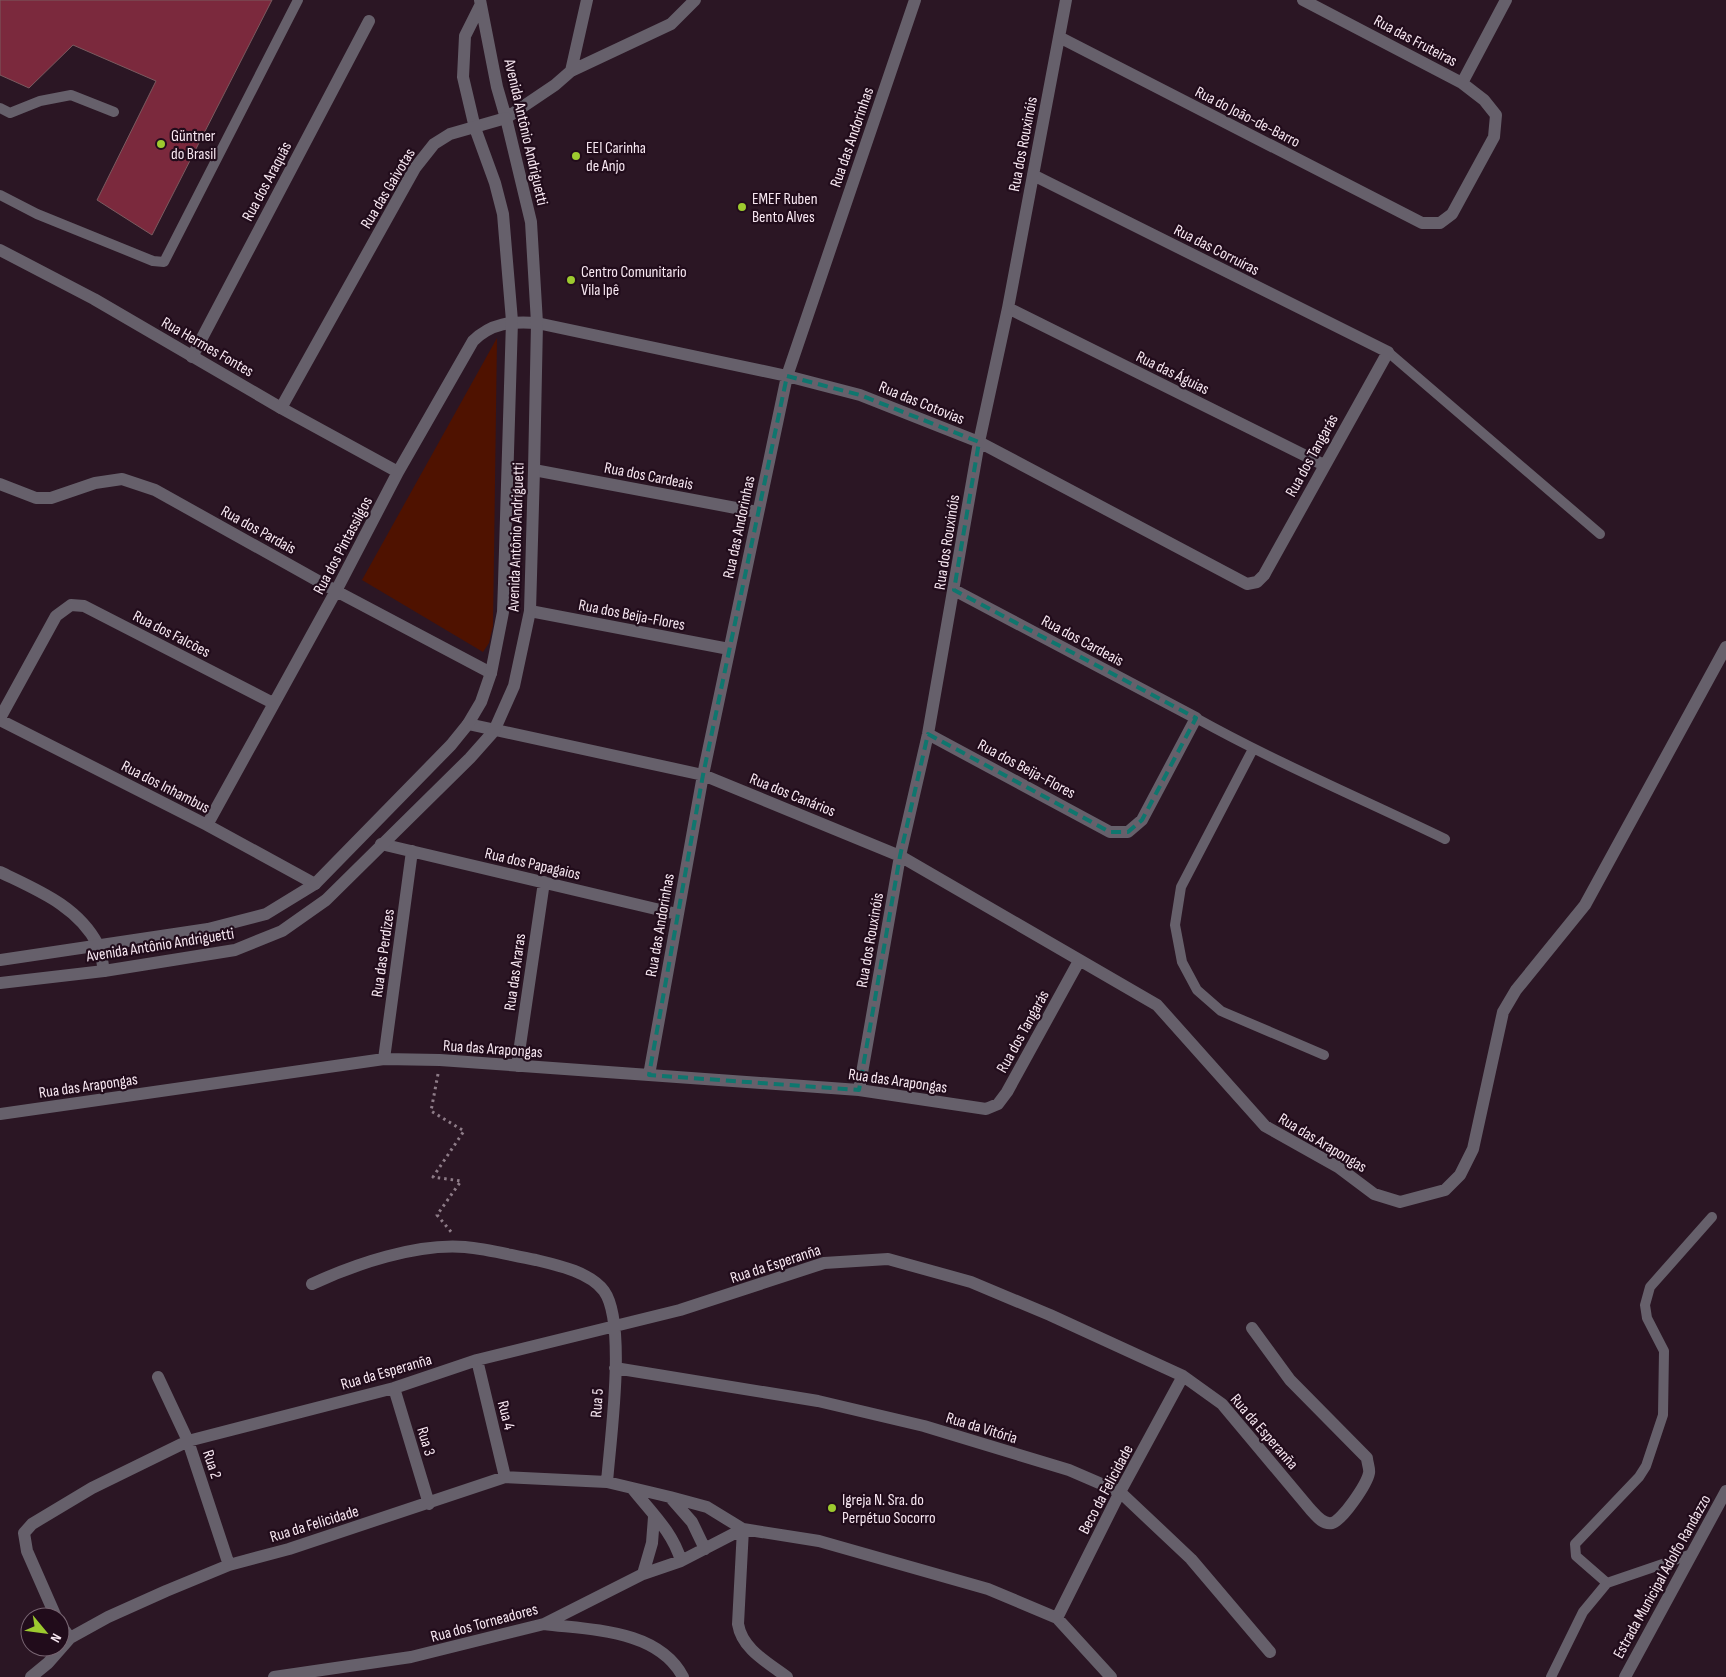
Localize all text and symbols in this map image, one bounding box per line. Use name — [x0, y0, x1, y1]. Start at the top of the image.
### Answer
street label: Rua das Fruteiras — [1370, 11, 1460, 71]
street label: Avenida Antônio Andriguetti — [499, 56, 552, 207]
street label: Rua do João-de-Barro — [1192, 83, 1303, 152]
street label: Rua das Andorinhas — [826, 85, 878, 190]
street label: Rua dos Rouxinóis — [1005, 95, 1042, 193]
place label: Güntner do Brasil — [171, 127, 216, 164]
marker: Güntner do Brasil — [155, 138, 167, 150]
street label: Rua dos Araquãs — [238, 138, 296, 225]
place label: EEI Carinha de Anjo — [586, 139, 646, 176]
street label: Rua das Gaivotas — [357, 145, 420, 232]
marker: EEI Carinha de Anjo — [570, 150, 582, 162]
place label: EMEF Ruben Bento Alves — [752, 190, 818, 227]
marker: EMEF Ruben Bento Alves — [736, 201, 748, 213]
street label: Rua das Corruíras — [1170, 221, 1262, 280]
place label: Centro Comunitario Vila Ipê — [581, 263, 687, 300]
marker: Centro Comunitario Vila Ipê — [565, 274, 577, 286]
street label: Rua Hermes Fontes — [158, 313, 257, 381]
street label: Rua das Águias — [1133, 348, 1212, 399]
street label: Rua das Cotovias — [876, 378, 967, 429]
street label: Rua dos Tangarás — [1282, 411, 1343, 500]
street label: Rua dos Cardeais — [603, 459, 695, 494]
street label: Avenida Antônio Andriguetti — [504, 462, 529, 613]
street label: Rua das Andorinhas — [719, 474, 760, 580]
street label: Rua dos Pintassilgos — [310, 493, 377, 598]
street label: Rua dos Rouxinóis — [931, 493, 964, 591]
street label: Rua dos Pardais — [217, 502, 299, 559]
street label: Rua dos Beija-Flores — [577, 596, 687, 635]
street label: Rua dos Falcões — [129, 607, 213, 662]
street label: Rua dos Cardeais — [1038, 612, 1127, 671]
street label: Rua dos Beija-Flores — [974, 736, 1079, 803]
street label: Rua dos Inhambus — [118, 757, 213, 818]
street label: Rua dos Canários — [747, 770, 838, 821]
street label: Rua dos Papagaios — [483, 844, 583, 885]
street label: Rua das Andorinhas — [642, 872, 679, 978]
street label: Rua dos Rouxinóis — [853, 891, 888, 989]
street label: Rua das Perdizes — [368, 908, 399, 998]
street label: Avenida Antônio Andriguetti — [84, 924, 235, 967]
street label: Rua das Araras — [501, 932, 530, 1012]
street label: Rua dos Tangarás — [993, 987, 1054, 1076]
street label: Rua das Arapongas — [442, 1037, 544, 1062]
street label: Rua das Arapongas — [847, 1065, 949, 1098]
street label: Rua das Arapongas — [37, 1070, 139, 1103]
street label: Rua das Arapongas — [1275, 1109, 1370, 1177]
street label: Rua da Esperanña — [728, 1241, 823, 1288]
street label: Rua da Esperanña — [339, 1350, 434, 1395]
street label: Rua 5 — [587, 1388, 608, 1418]
street label: Rua da Esperanña — [1226, 1390, 1302, 1474]
street label: Rua 4 — [493, 1399, 518, 1432]
street label: Rua da Vitória — [944, 1409, 1019, 1448]
street label: Rua 3 — [412, 1425, 439, 1458]
street label: Beco da Felicidade — [1075, 1442, 1138, 1538]
street label: Rua 2 — [198, 1448, 225, 1481]
place label: Igreja N. Sra. do Perpétuo Socorro — [842, 1491, 936, 1528]
street label: Estrada Municipal Adolfo Randazzo — [1609, 1492, 1715, 1662]
street label: Rua da Felicidade — [268, 1502, 361, 1547]
marker: Igreja N. Sra. do Perpétuo Socorro — [826, 1502, 838, 1514]
street label: Rua dos Torneadores — [429, 1600, 540, 1647]
north arrow — [20, 1607, 70, 1657]
text: N — [47, 1631, 65, 1645]

